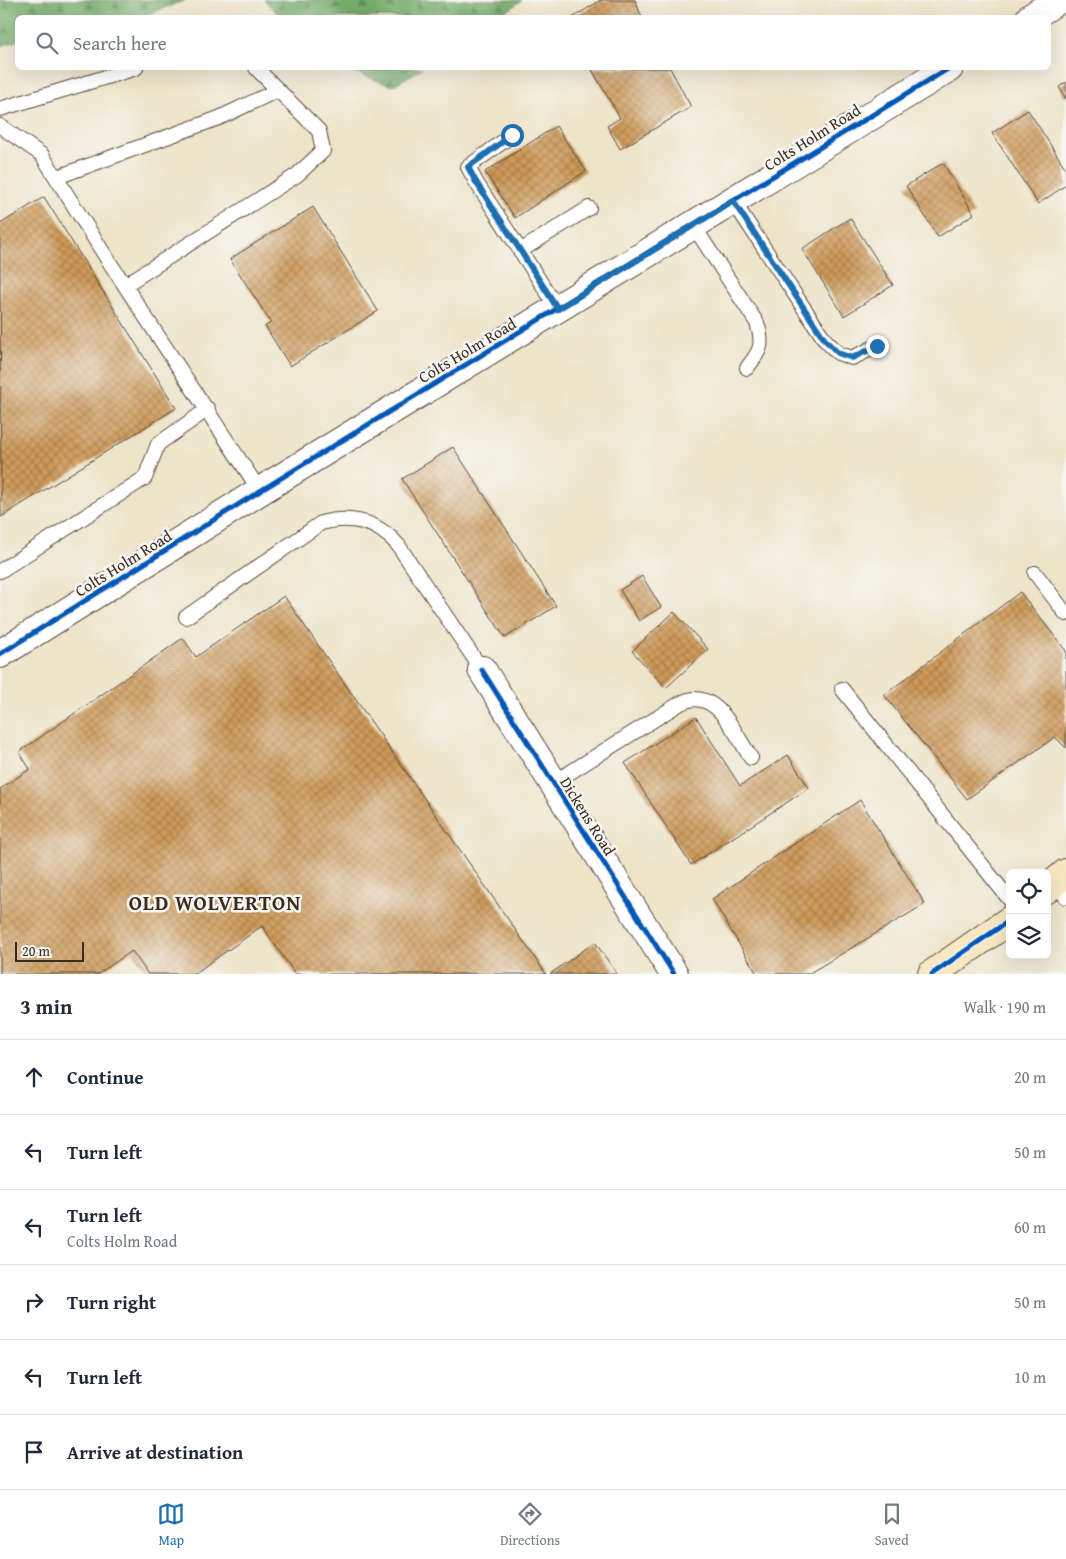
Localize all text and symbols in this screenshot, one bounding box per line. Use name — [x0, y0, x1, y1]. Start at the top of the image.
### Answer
search box — [15, 15, 1051, 70]
icon: search — [33, 29, 61, 57]
text: Search here — [73, 29, 167, 57]
street label: Colts Holm Road — [759, 97, 865, 176]
route start — [501, 124, 524, 147]
street label: Colts Holm Road — [414, 311, 521, 389]
route end — [866, 335, 889, 358]
street label: Colts Holm Road — [70, 523, 176, 602]
street label: Dickens Road — [554, 772, 622, 860]
map controls — [1006, 869, 1051, 959]
button: locate — [1006, 869, 1051, 914]
district label: OLD WOLVERTON — [129, 887, 301, 918]
button: layers — [1006, 914, 1051, 959]
scale bar — [15, 939, 84, 962]
text: 20 m — [22, 941, 50, 961]
text: 3 min — [20, 991, 72, 1022]
text: Walk · 190 m — [963, 995, 1046, 1019]
icon: ahead — [20, 1063, 48, 1091]
text: Continue — [67, 1063, 144, 1091]
text: 20 m — [1014, 1065, 1046, 1089]
icon: left — [20, 1138, 48, 1166]
text: Turn left — [67, 1138, 142, 1166]
text: 50 m — [1014, 1140, 1046, 1164]
text: Turn left — [67, 1201, 142, 1229]
icon: left — [20, 1213, 48, 1241]
text: 60 m — [1014, 1215, 1046, 1239]
text: Colts Holm Road — [67, 1229, 177, 1253]
icon: right — [20, 1288, 48, 1316]
text: Turn right — [67, 1288, 156, 1316]
text: 50 m — [1014, 1290, 1046, 1314]
icon: left — [20, 1363, 48, 1391]
text: Turn left — [67, 1363, 142, 1391]
text: 10 m — [1014, 1365, 1046, 1389]
icon: arrive — [20, 1438, 48, 1466]
text: Arrive at destination — [67, 1438, 243, 1466]
tab: Map — [157, 1500, 185, 1550]
tab: Directions — [500, 1500, 560, 1550]
tab: Saved — [875, 1500, 909, 1550]

